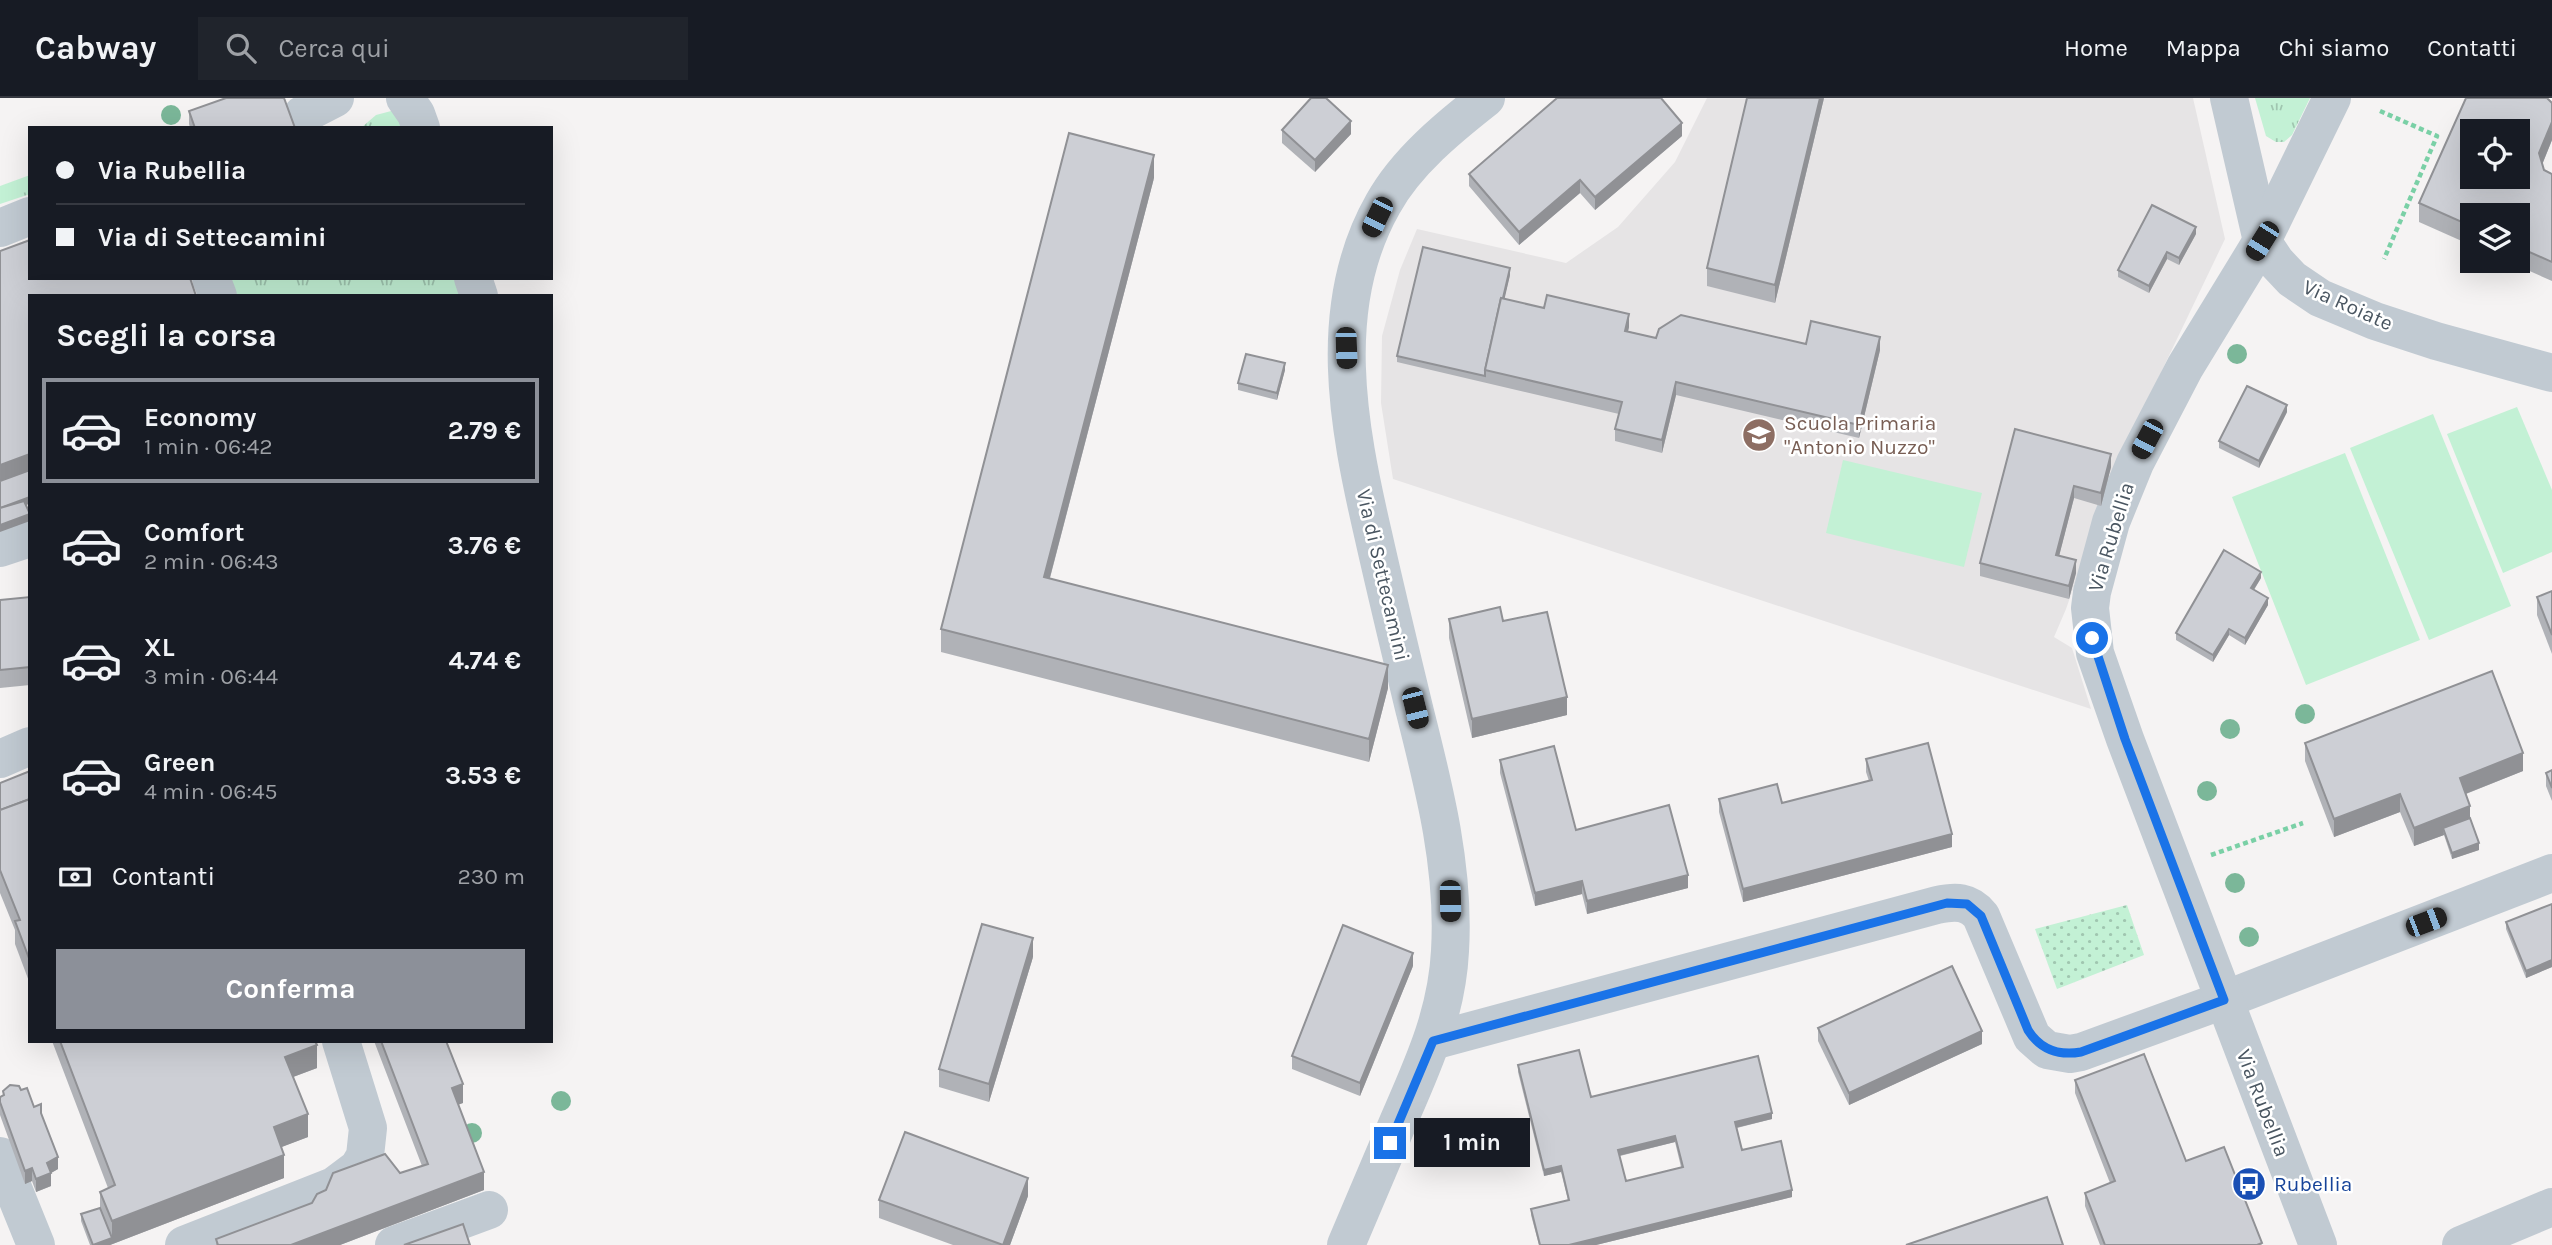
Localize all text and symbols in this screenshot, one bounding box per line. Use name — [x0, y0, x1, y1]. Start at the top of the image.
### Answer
search box — [198, 17, 688, 80]
text: Cabway — [35, 29, 156, 67]
icon: search — [222, 29, 260, 67]
text: Cerca qui — [278, 33, 390, 64]
text: Home — [2064, 34, 2128, 62]
text: Mappa — [2166, 34, 2241, 62]
text: Chi siamo — [2279, 34, 2389, 62]
text: Contatti — [2427, 34, 2517, 62]
map controls — [2460, 119, 2530, 273]
button: locate — [2460, 119, 2530, 189]
text: Via Rubellia — [98, 155, 246, 186]
car — [1359, 194, 1396, 240]
button: layers — [2460, 203, 2530, 273]
car — [2242, 218, 2283, 264]
text: Via di Settecamini — [98, 222, 327, 253]
street label: Via Roiate — [2300, 275, 2396, 335]
text: Scegli la corsa — [56, 317, 277, 354]
car — [1335, 327, 1358, 369]
icon: car — [60, 399, 123, 462]
text: Economy — [144, 402, 256, 433]
place label: Scuola Primaria "Antonio Nuzzo" — [1784, 411, 1936, 459]
text: 2.79 € — [448, 415, 521, 446]
school or university icon: Scuola Primaria "Antonio Nuzzo" — [1740, 416, 1778, 454]
car — [2128, 416, 2167, 462]
text: 1 min · 06:42 — [144, 433, 273, 460]
street label: Via Rubellia — [2083, 479, 2139, 595]
street label: Via di Settecamini — [1352, 487, 1414, 663]
icon: car — [60, 514, 123, 577]
text: Comfort — [144, 517, 245, 548]
text: 3.76 € — [447, 530, 521, 561]
text: 2 min · 06:43 — [144, 548, 279, 575]
route start — [2076, 622, 2108, 654]
icon: car — [60, 629, 123, 692]
text: XL — [144, 632, 175, 663]
text: 4.74 € — [448, 645, 521, 676]
text: 3 min · 06:44 — [144, 663, 278, 690]
car — [1400, 685, 1431, 731]
icon: car — [60, 744, 123, 807]
text: Green — [144, 747, 216, 778]
text: 3.53 € — [445, 760, 521, 791]
text: 4 min · 06:45 — [144, 778, 278, 805]
icon: cash — [56, 858, 94, 896]
text: Contanti — [112, 861, 215, 892]
text: 230 m — [457, 863, 525, 890]
car — [1440, 880, 1461, 922]
car — [2403, 905, 2450, 939]
button: Conferma — [56, 949, 525, 1029]
street label: Via Rubellia — [2232, 1046, 2294, 1160]
callout: 1 min — [1414, 1118, 1530, 1168]
route end — [1374, 1127, 1406, 1159]
text: 1 min — [1443, 1129, 1501, 1156]
bus stop icon: Rubellia — [2230, 1165, 2268, 1203]
place label: Rubellia — [2274, 1172, 2352, 1196]

